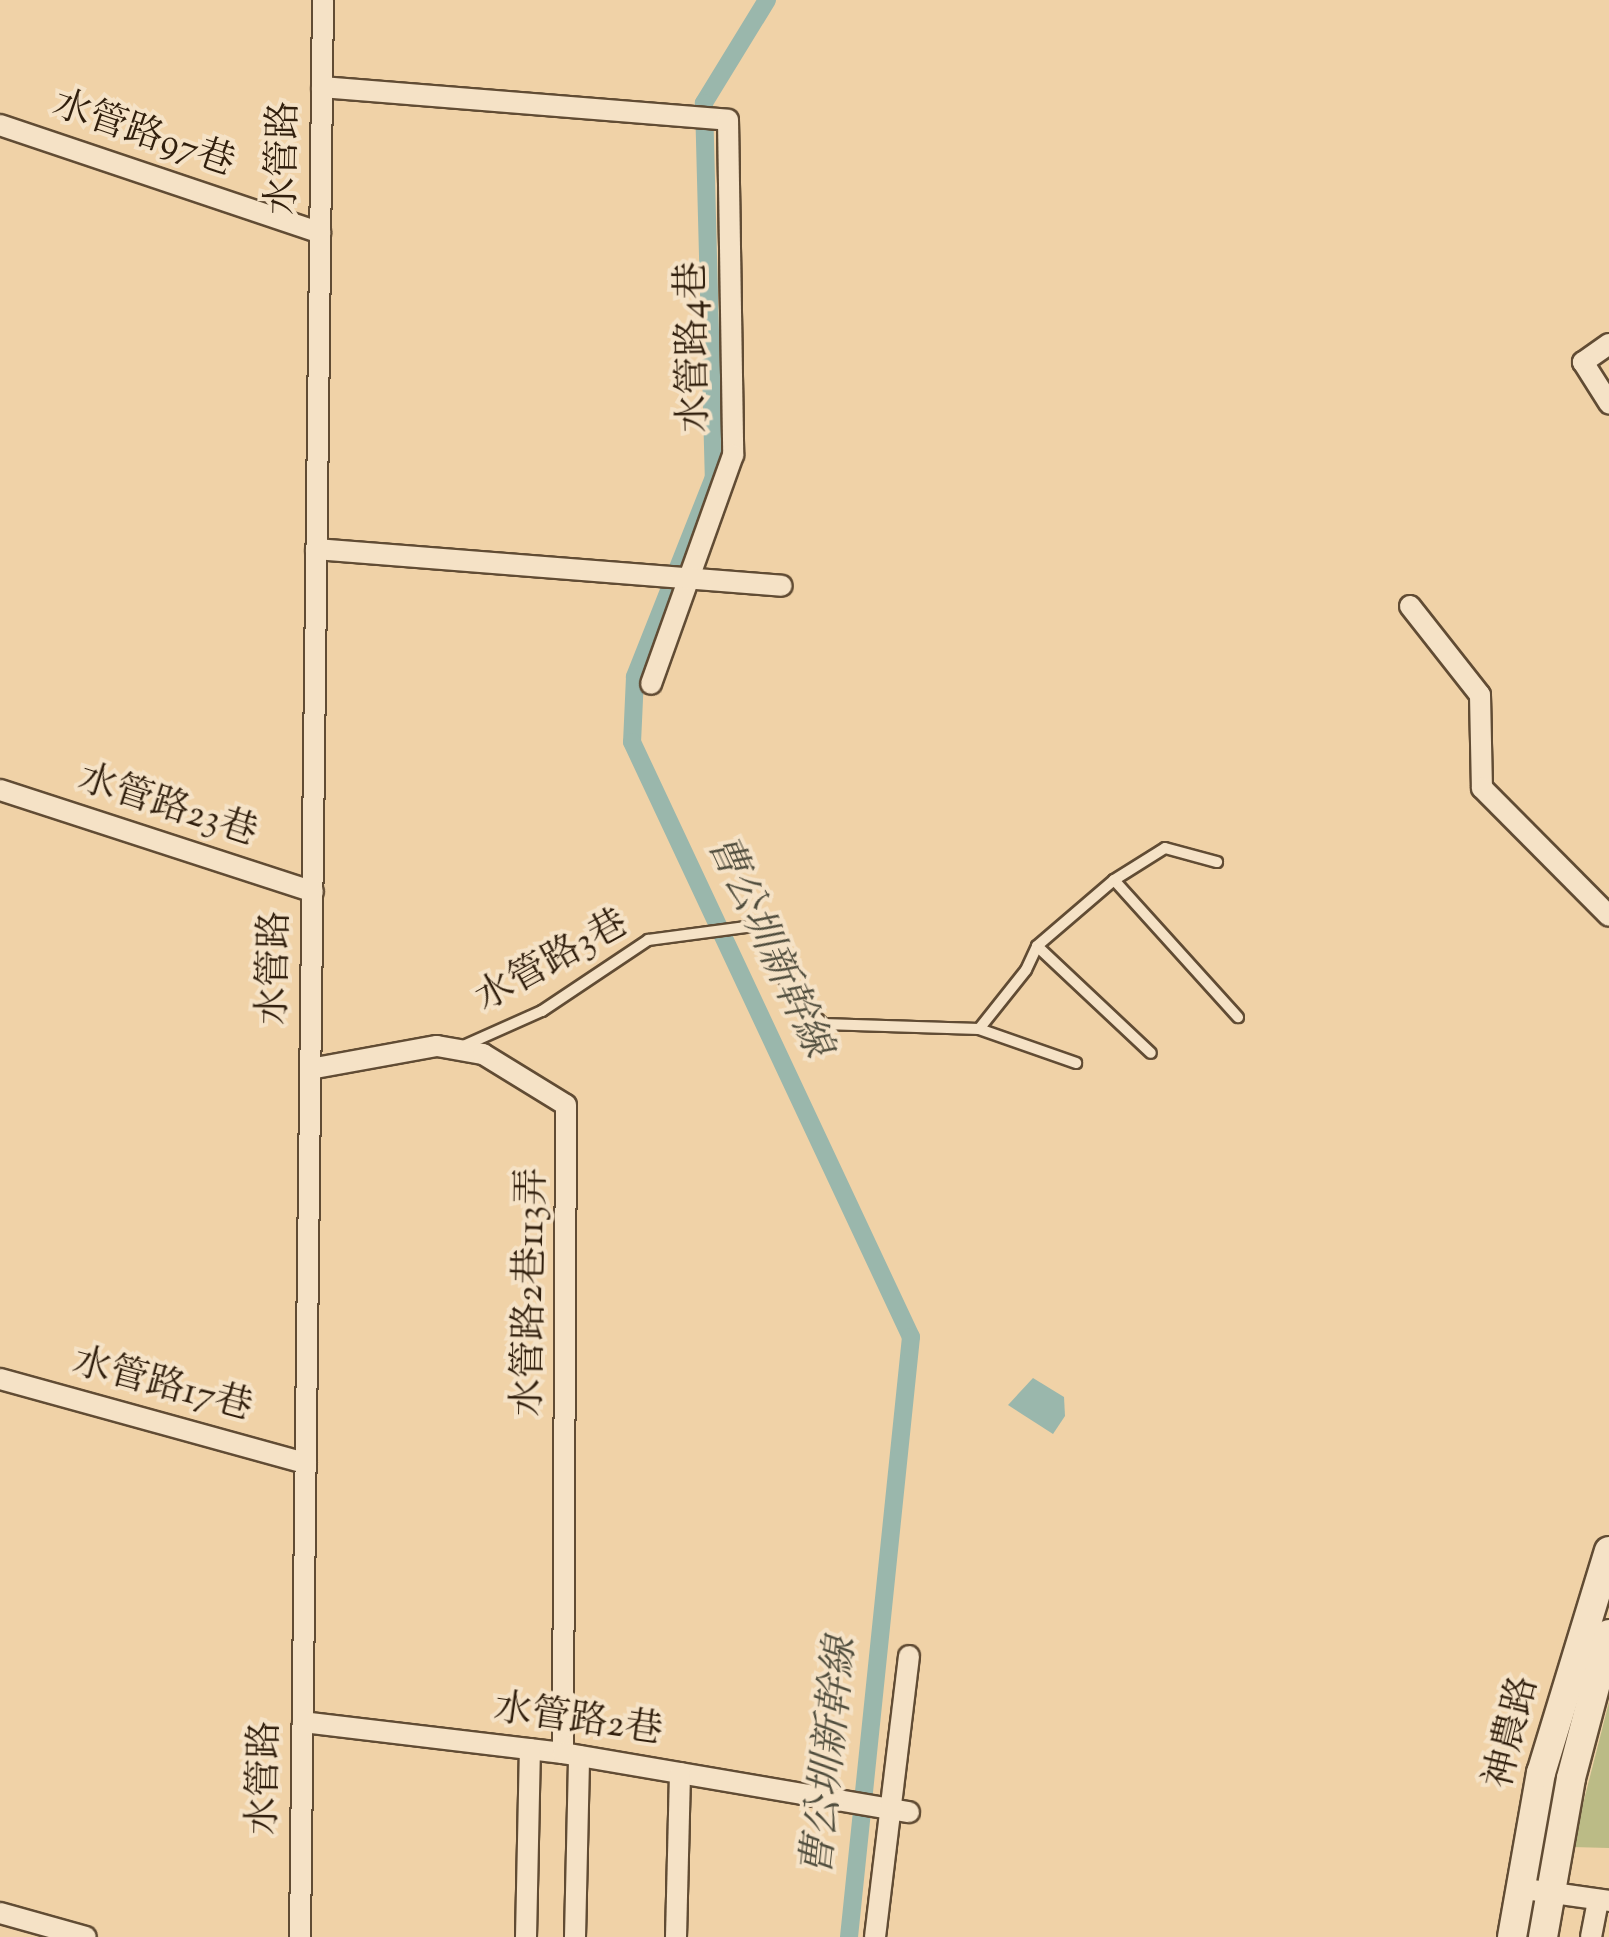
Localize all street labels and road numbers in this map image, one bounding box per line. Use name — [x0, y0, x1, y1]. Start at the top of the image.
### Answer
street label: 水管路97巷 — [46, 84, 240, 188]
street label: 水管路 — [262, 101, 310, 215]
street label: 水管路4巷 — [672, 261, 720, 433]
street label: 水管路23巷 — [72, 758, 262, 858]
street label: 水管路3巷 — [469, 902, 637, 1024]
street label: 水管路 — [253, 911, 301, 1025]
street label: 水管路2巷113弄 — [508, 1167, 558, 1417]
street label: 水管路17巷 — [67, 1341, 257, 1433]
street label: 神農路 — [1478, 1672, 1550, 1794]
street label: 水管路2巷 — [491, 1688, 665, 1756]
street label: 水管路 — [243, 1721, 291, 1835]

